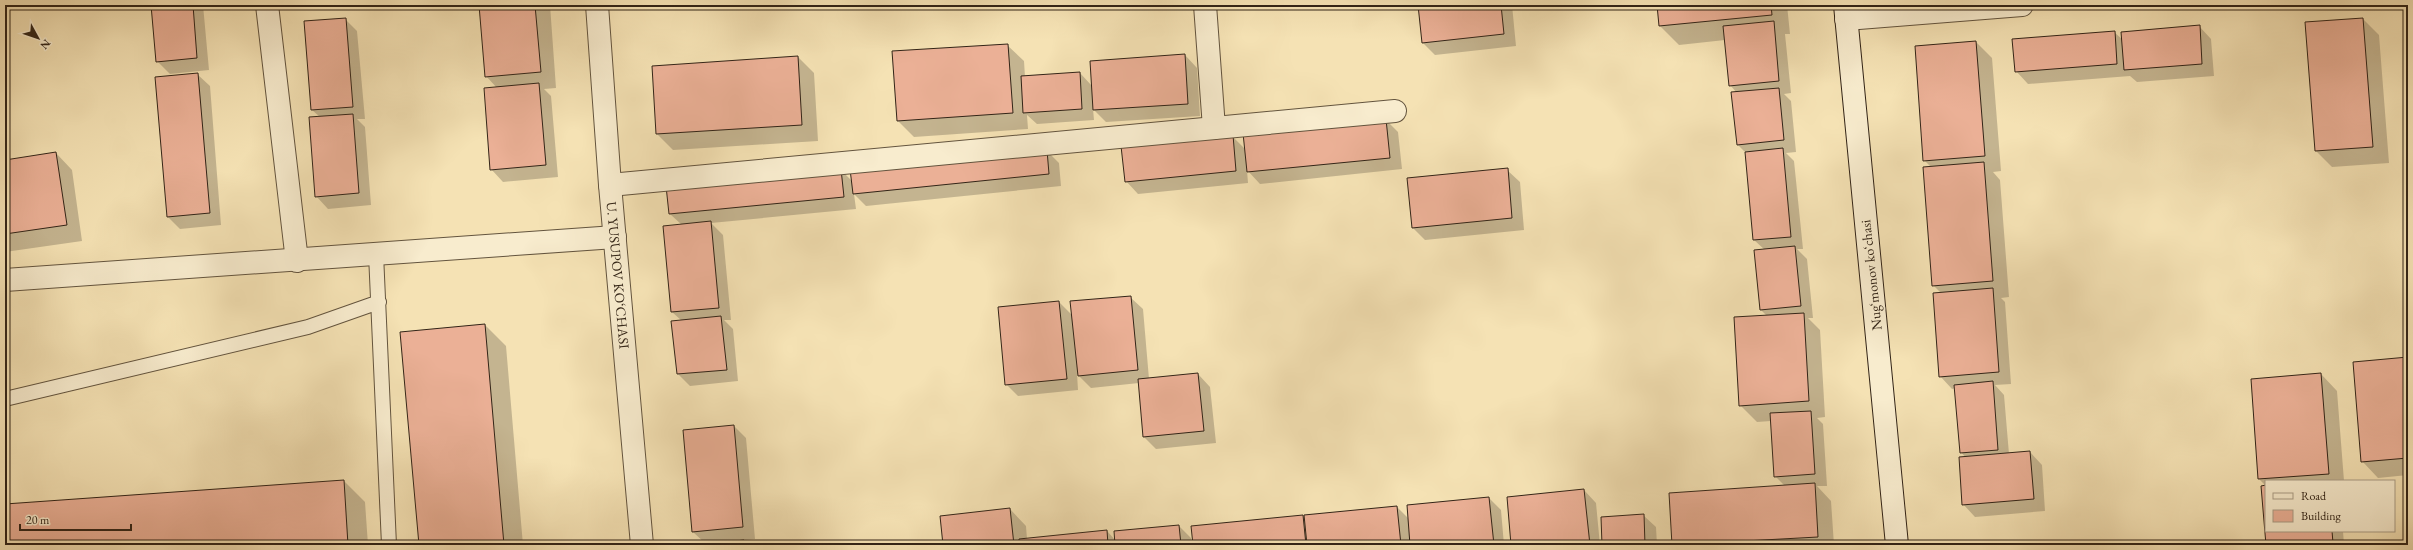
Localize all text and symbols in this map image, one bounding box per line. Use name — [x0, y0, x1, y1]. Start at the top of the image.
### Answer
north arrow — [18, 18, 58, 58]
text: N — [37, 37, 54, 52]
street label: U. YUSUPOV KO‘CHASI — [603, 201, 634, 350]
street label: Nugʻmonov koʻchasi — [1856, 218, 1886, 331]
legend — [2265, 480, 2395, 532]
text: Road — [2301, 488, 2327, 504]
scale bar — [20, 506, 131, 532]
text: Building — [2301, 508, 2342, 524]
text: 20 m — [26, 512, 50, 528]

